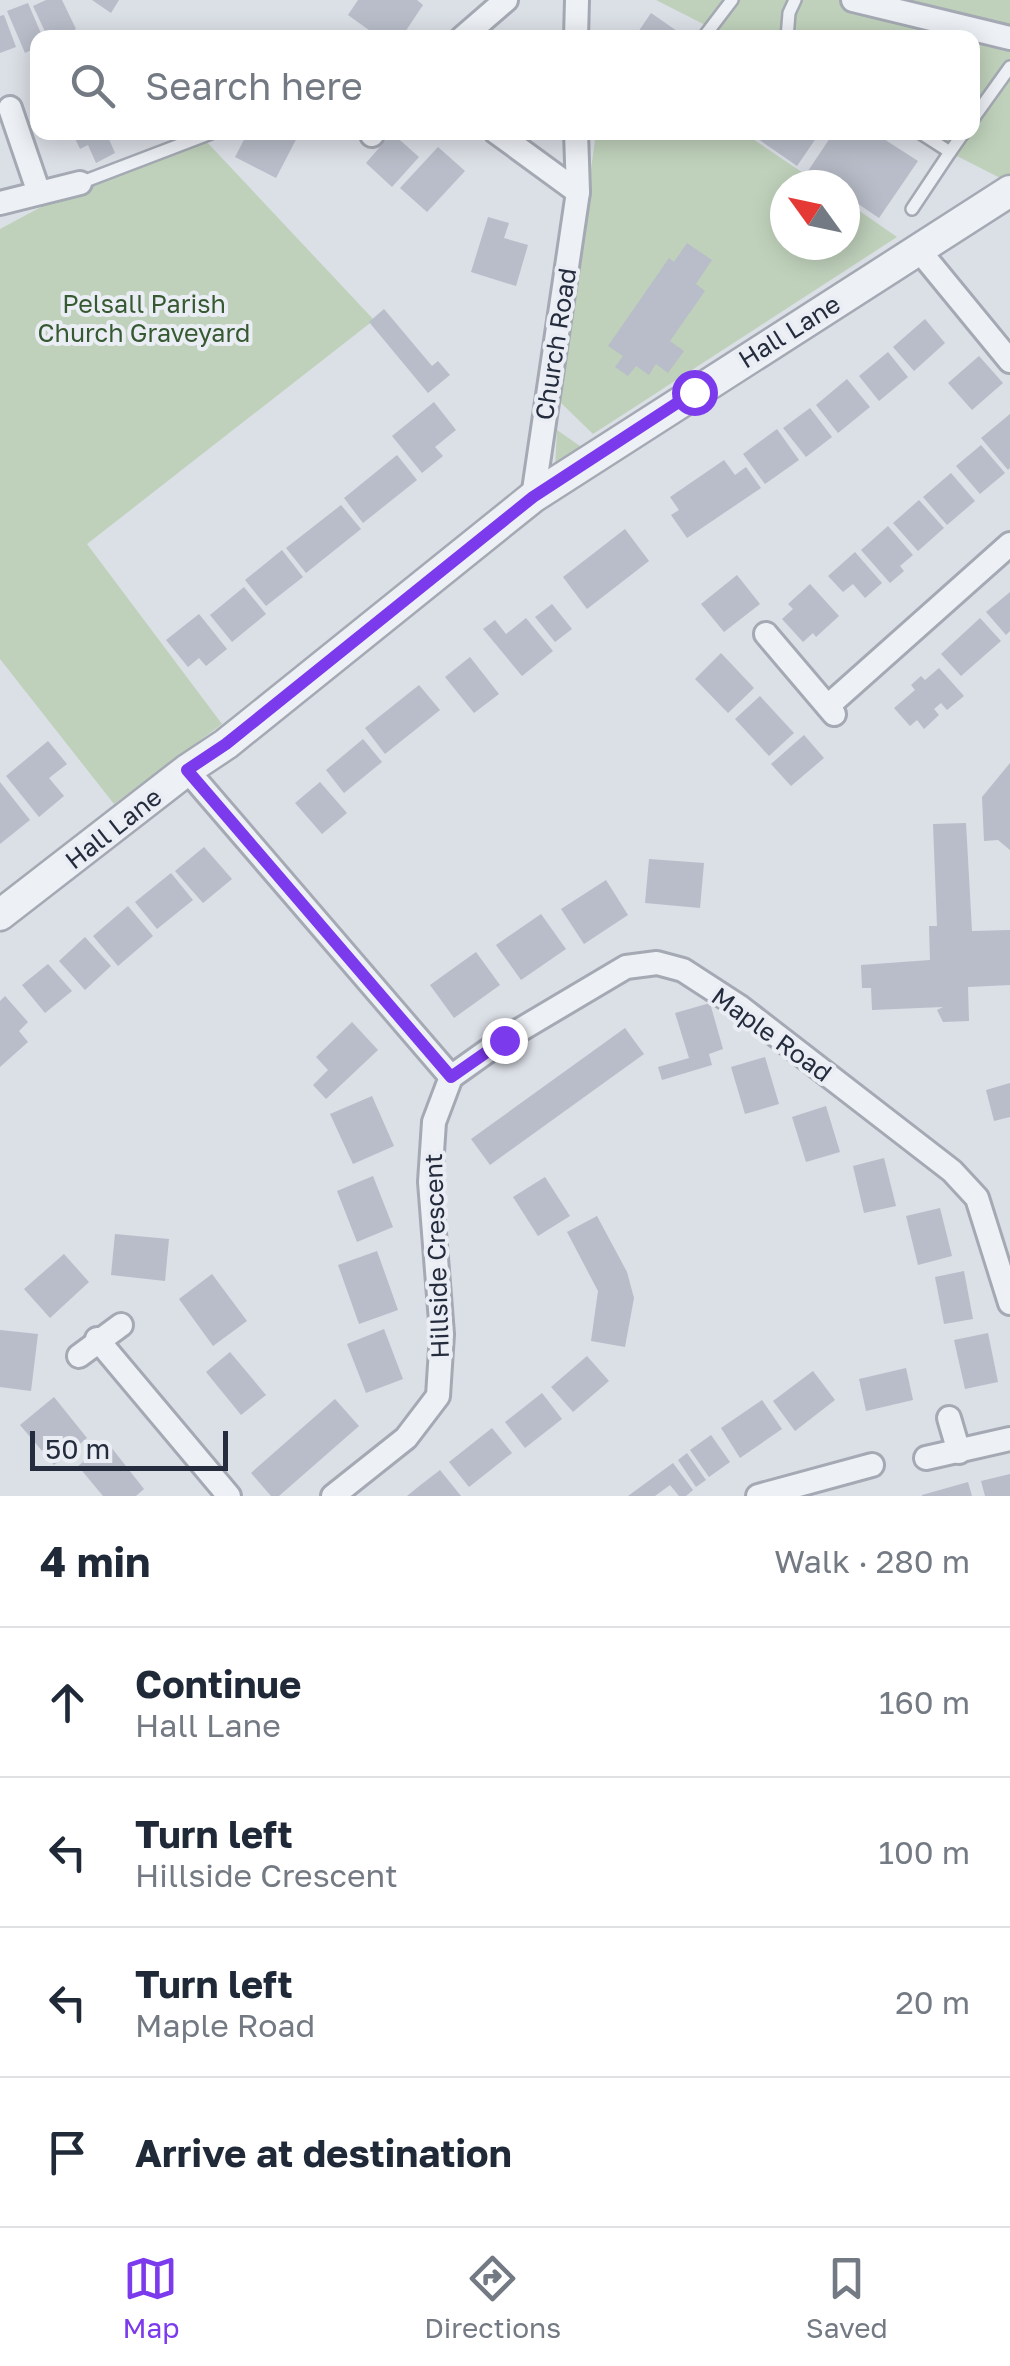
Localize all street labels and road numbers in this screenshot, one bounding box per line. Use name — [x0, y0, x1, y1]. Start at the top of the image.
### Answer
street label: Church Road — [528, 266, 582, 422]
street label: Hall Lane — [732, 288, 846, 374]
street label: Hall Lane — [59, 781, 167, 875]
street label: Maple Road — [706, 980, 838, 1088]
street label: Hillside Crescent — [417, 1153, 455, 1359]

